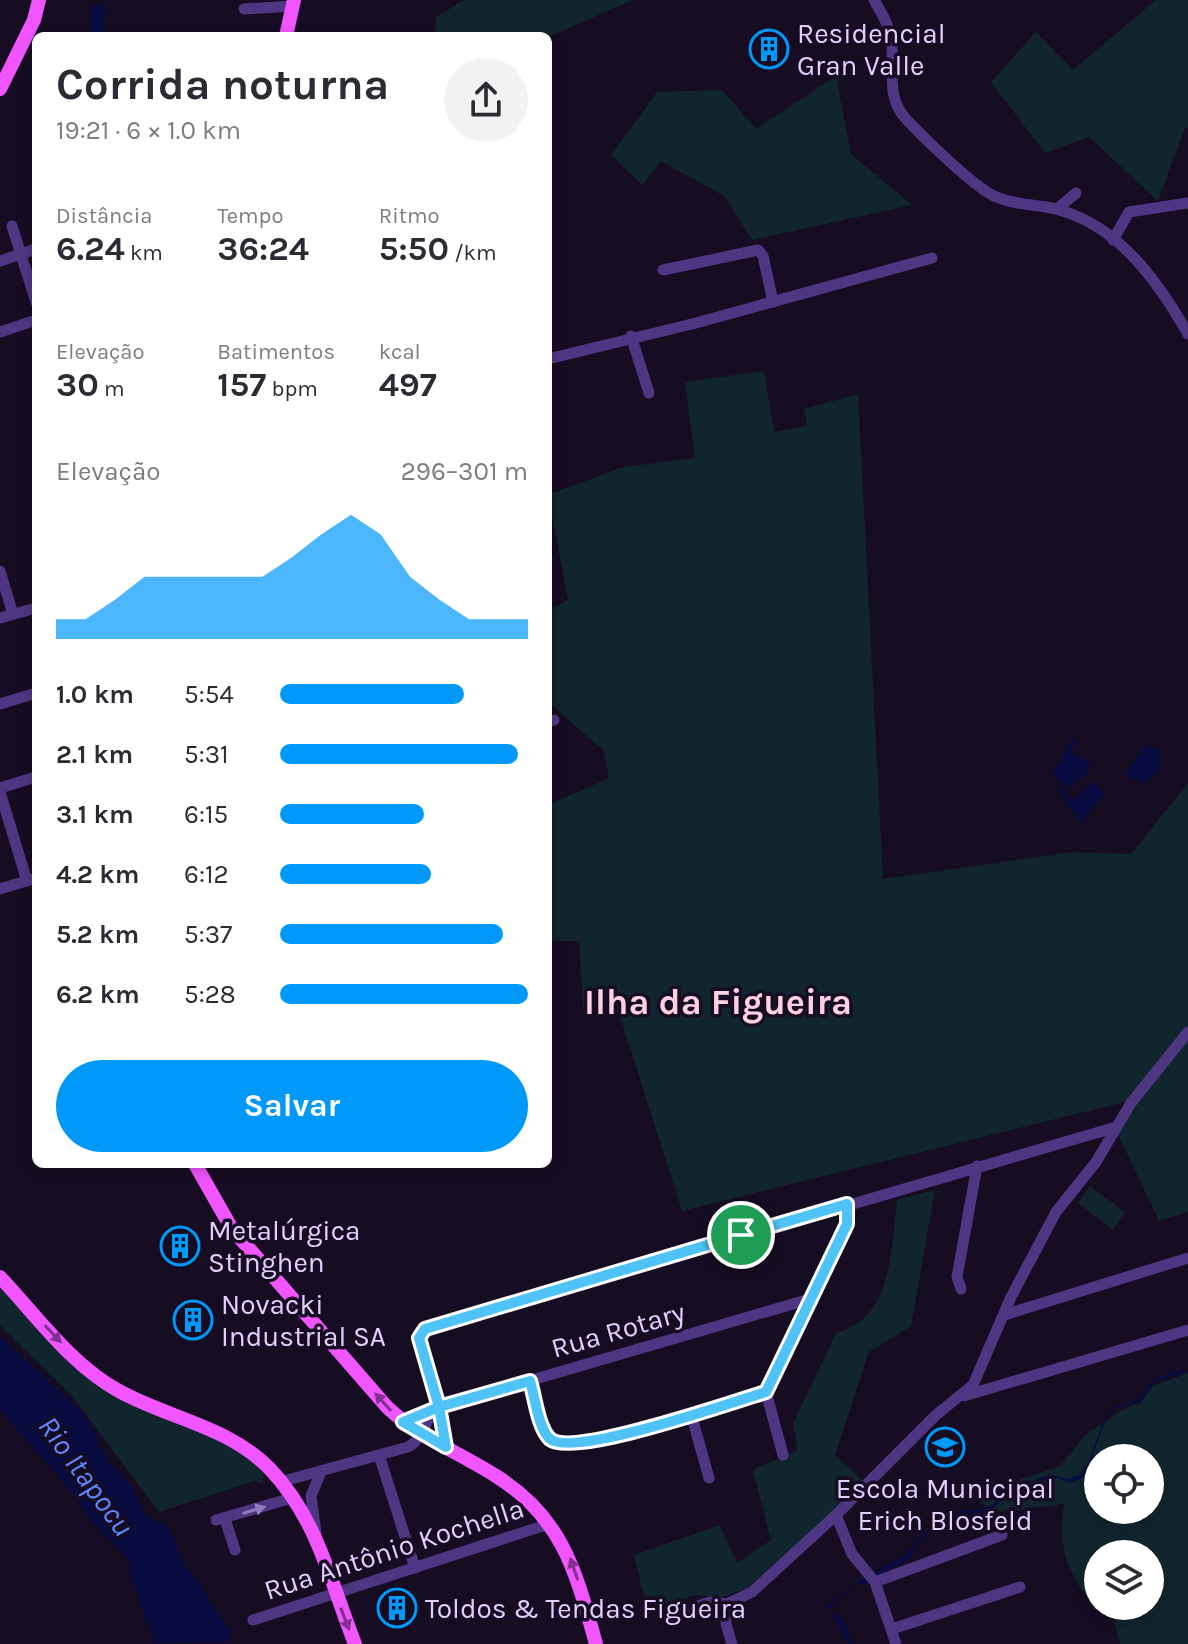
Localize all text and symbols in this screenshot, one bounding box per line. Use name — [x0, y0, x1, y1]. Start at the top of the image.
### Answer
place label: Residencial Gran Valle — [797, 17, 946, 82]
building icon: Residencial Gran Valle — [748, 28, 790, 70]
button: share — [444, 58, 528, 142]
text: Corrida noturna — [56, 59, 389, 110]
text: 19:21 · 6 × 1.0 km — [56, 115, 241, 146]
text: Distância — [56, 203, 152, 229]
text: Tempo — [217, 203, 283, 229]
text: Ritmo — [379, 203, 440, 229]
text: 6.24 — [56, 229, 125, 269]
text: 36:24 — [217, 229, 309, 269]
text: 5:50 — [379, 229, 449, 269]
text: km — [125, 240, 163, 266]
text: /km — [449, 240, 497, 266]
text: Elevação — [56, 339, 144, 365]
text: Batimentos — [217, 339, 335, 365]
text: kcal — [379, 339, 421, 365]
text: 30 — [56, 365, 99, 405]
text: 157 — [217, 365, 266, 405]
text: 497 — [379, 365, 437, 405]
text: m — [99, 376, 124, 402]
text: bpm — [266, 376, 318, 402]
text: Elevação — [56, 456, 161, 487]
text: 296–301 m — [401, 456, 528, 487]
text: 1.0 km — [56, 679, 134, 710]
text: 5:54 — [184, 679, 234, 710]
text: 2.1 km — [56, 739, 133, 770]
text: 5:31 — [184, 739, 229, 770]
text: 3.1 km — [56, 799, 134, 830]
text: 6:15 — [184, 799, 228, 830]
text: 4.2 km — [56, 859, 139, 890]
text: 6:12 — [184, 859, 229, 890]
text: 5.2 km — [56, 919, 139, 950]
text: 5:37 — [184, 919, 232, 950]
text: 6.2 km — [56, 979, 140, 1010]
text: 5:28 — [184, 979, 236, 1010]
district label: Ilha da Figueira — [584, 981, 852, 1024]
button: Salvar — [56, 1060, 528, 1152]
pin — [707, 1201, 775, 1269]
icon: arrive — [719, 1213, 763, 1257]
place label: Metalúrgica Stinghen — [208, 1214, 361, 1279]
building icon: Metalúrgica Stinghen — [159, 1225, 201, 1267]
place label: Novacki Industrial SA — [221, 1288, 386, 1353]
street label: Rua Rotary — [547, 1295, 689, 1365]
building icon: Novacki Industrial SA — [172, 1299, 214, 1341]
one-way arrow — [44, 1324, 62, 1343]
one-way arrow — [375, 1392, 392, 1412]
water label: Rio Itapocu — [30, 1409, 142, 1543]
school or university icon: Escola Municipal Erich Blosfeld — [924, 1426, 966, 1468]
map controls — [1084, 1444, 1164, 1620]
button: locate — [1084, 1444, 1164, 1524]
place label: Escola Municipal Erich Blosfeld — [836, 1472, 1054, 1537]
street label: Rua Antônio Kochella — [260, 1491, 528, 1607]
one-way arrow — [242, 1503, 266, 1516]
button: layers — [1084, 1540, 1164, 1620]
one-way arrow — [568, 1557, 580, 1581]
building icon: Toldos & Tendas Figueira — [376, 1587, 418, 1629]
place label: Toldos & Tendas Figueira — [425, 1592, 746, 1625]
one-way arrow — [339, 1607, 352, 1631]

